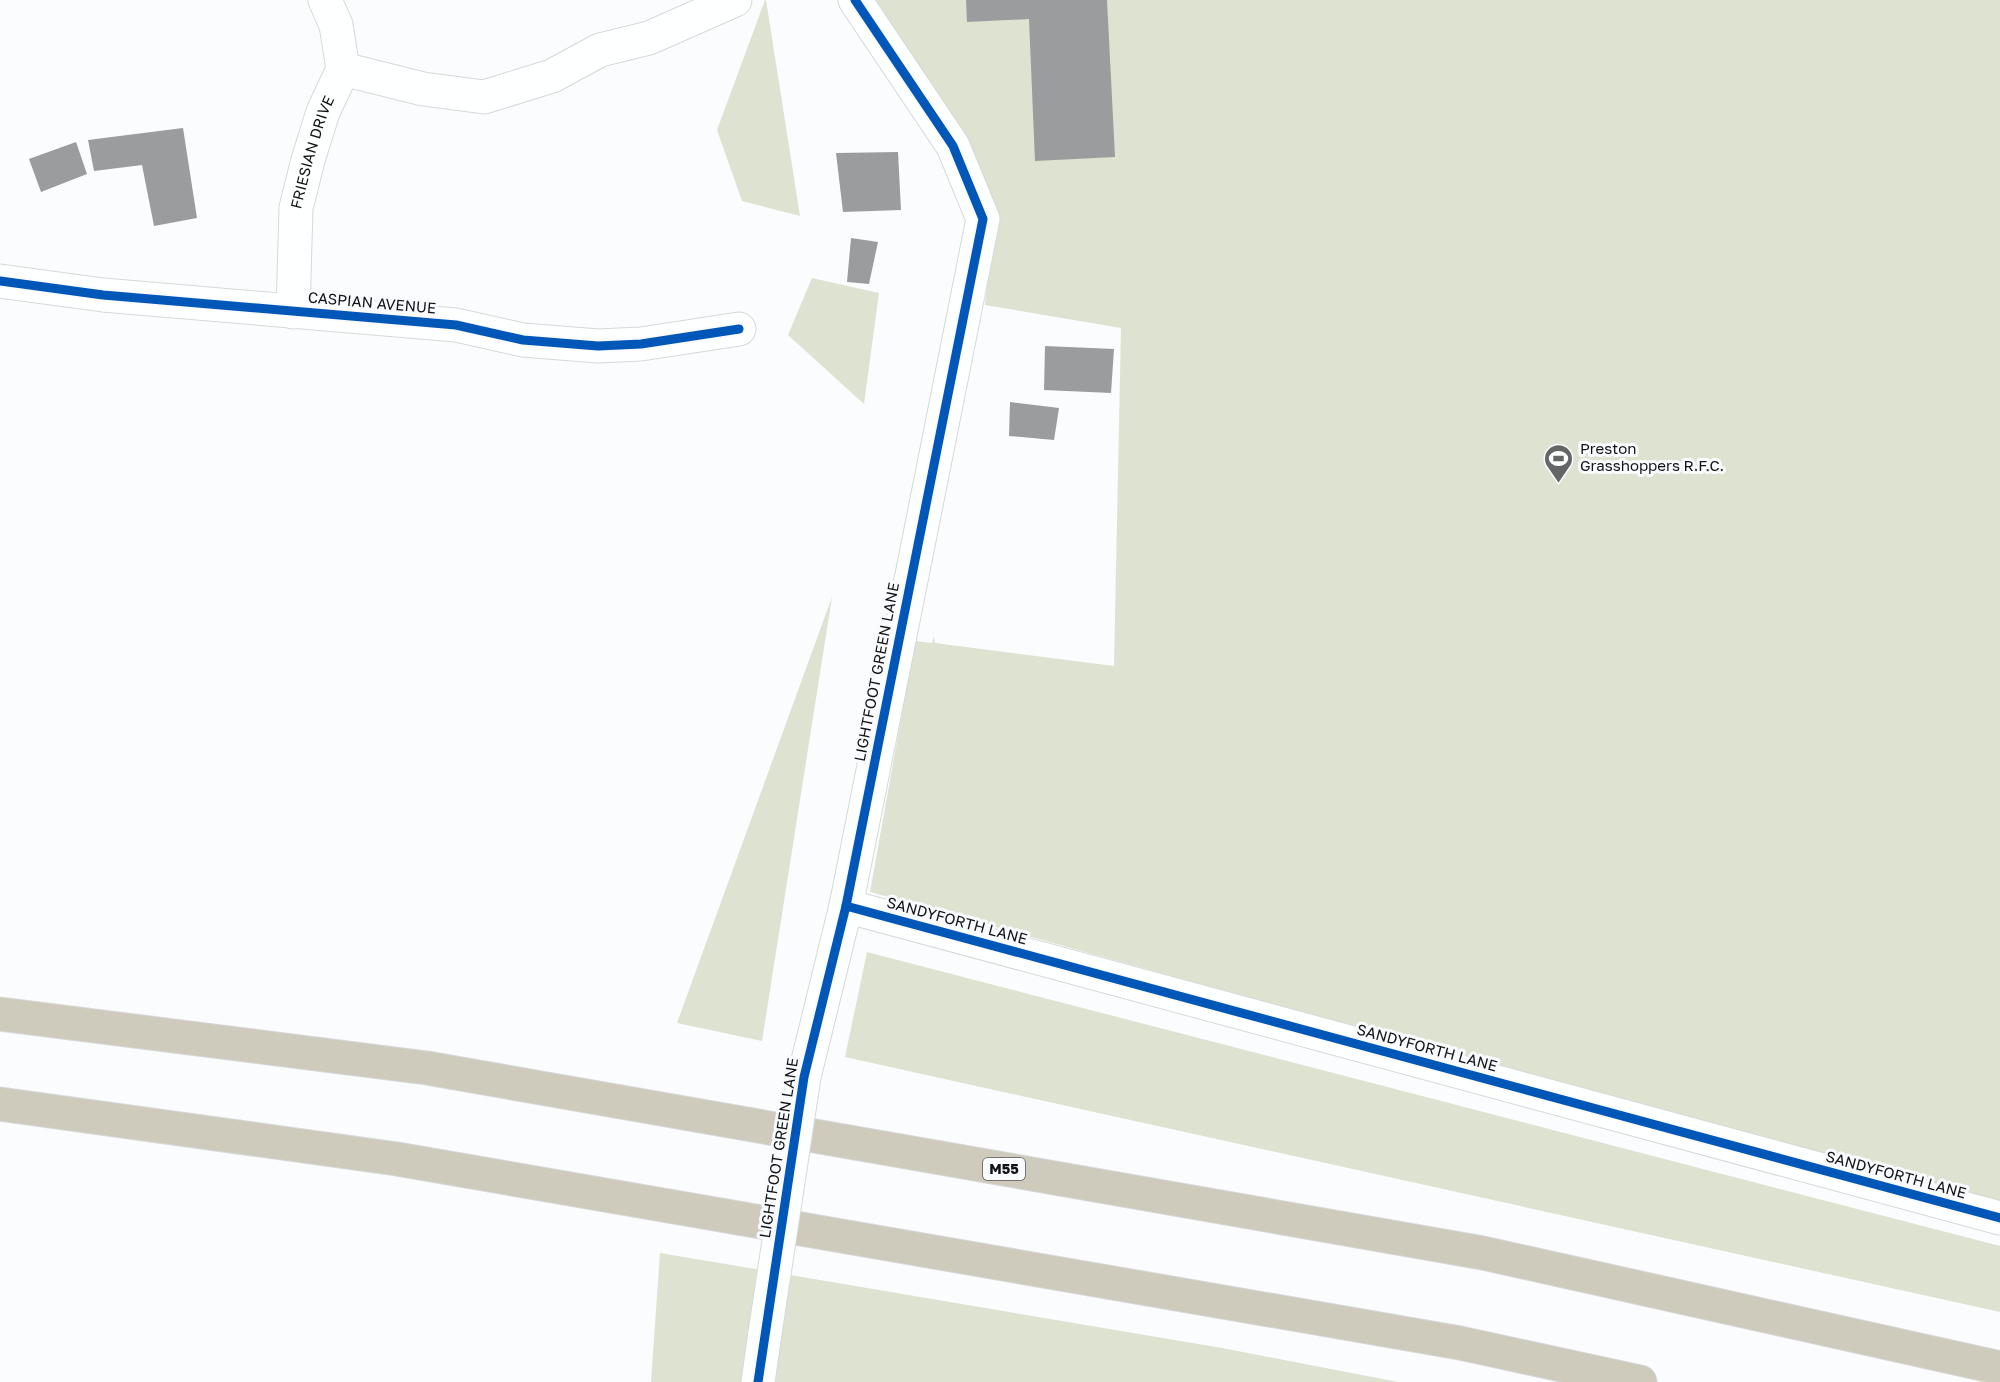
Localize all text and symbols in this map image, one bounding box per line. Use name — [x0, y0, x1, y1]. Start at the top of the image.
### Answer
street label: FRIESIAN DRIVE — [286, 93, 337, 211]
street label: CASPIAN AVENUE — [307, 287, 437, 317]
place label: Preston Grasshoppers R.F.C. — [1580, 439, 1724, 474]
sports icon: Preston Grasshoppers R.F.C. — [1543, 442, 1575, 484]
street label: LIGHTFOOT GREEN LANE — [850, 581, 902, 763]
street label: SANDYFORTH LANE — [885, 893, 1029, 947]
street label: SANDYFORTH LANE — [1355, 1020, 1499, 1074]
street label: LIGHTFOOT GREEN LANE — [755, 1056, 801, 1239]
street label: SANDYFORTH LANE — [1824, 1147, 1968, 1201]
road number: M55 — [983, 1158, 1025, 1180]

